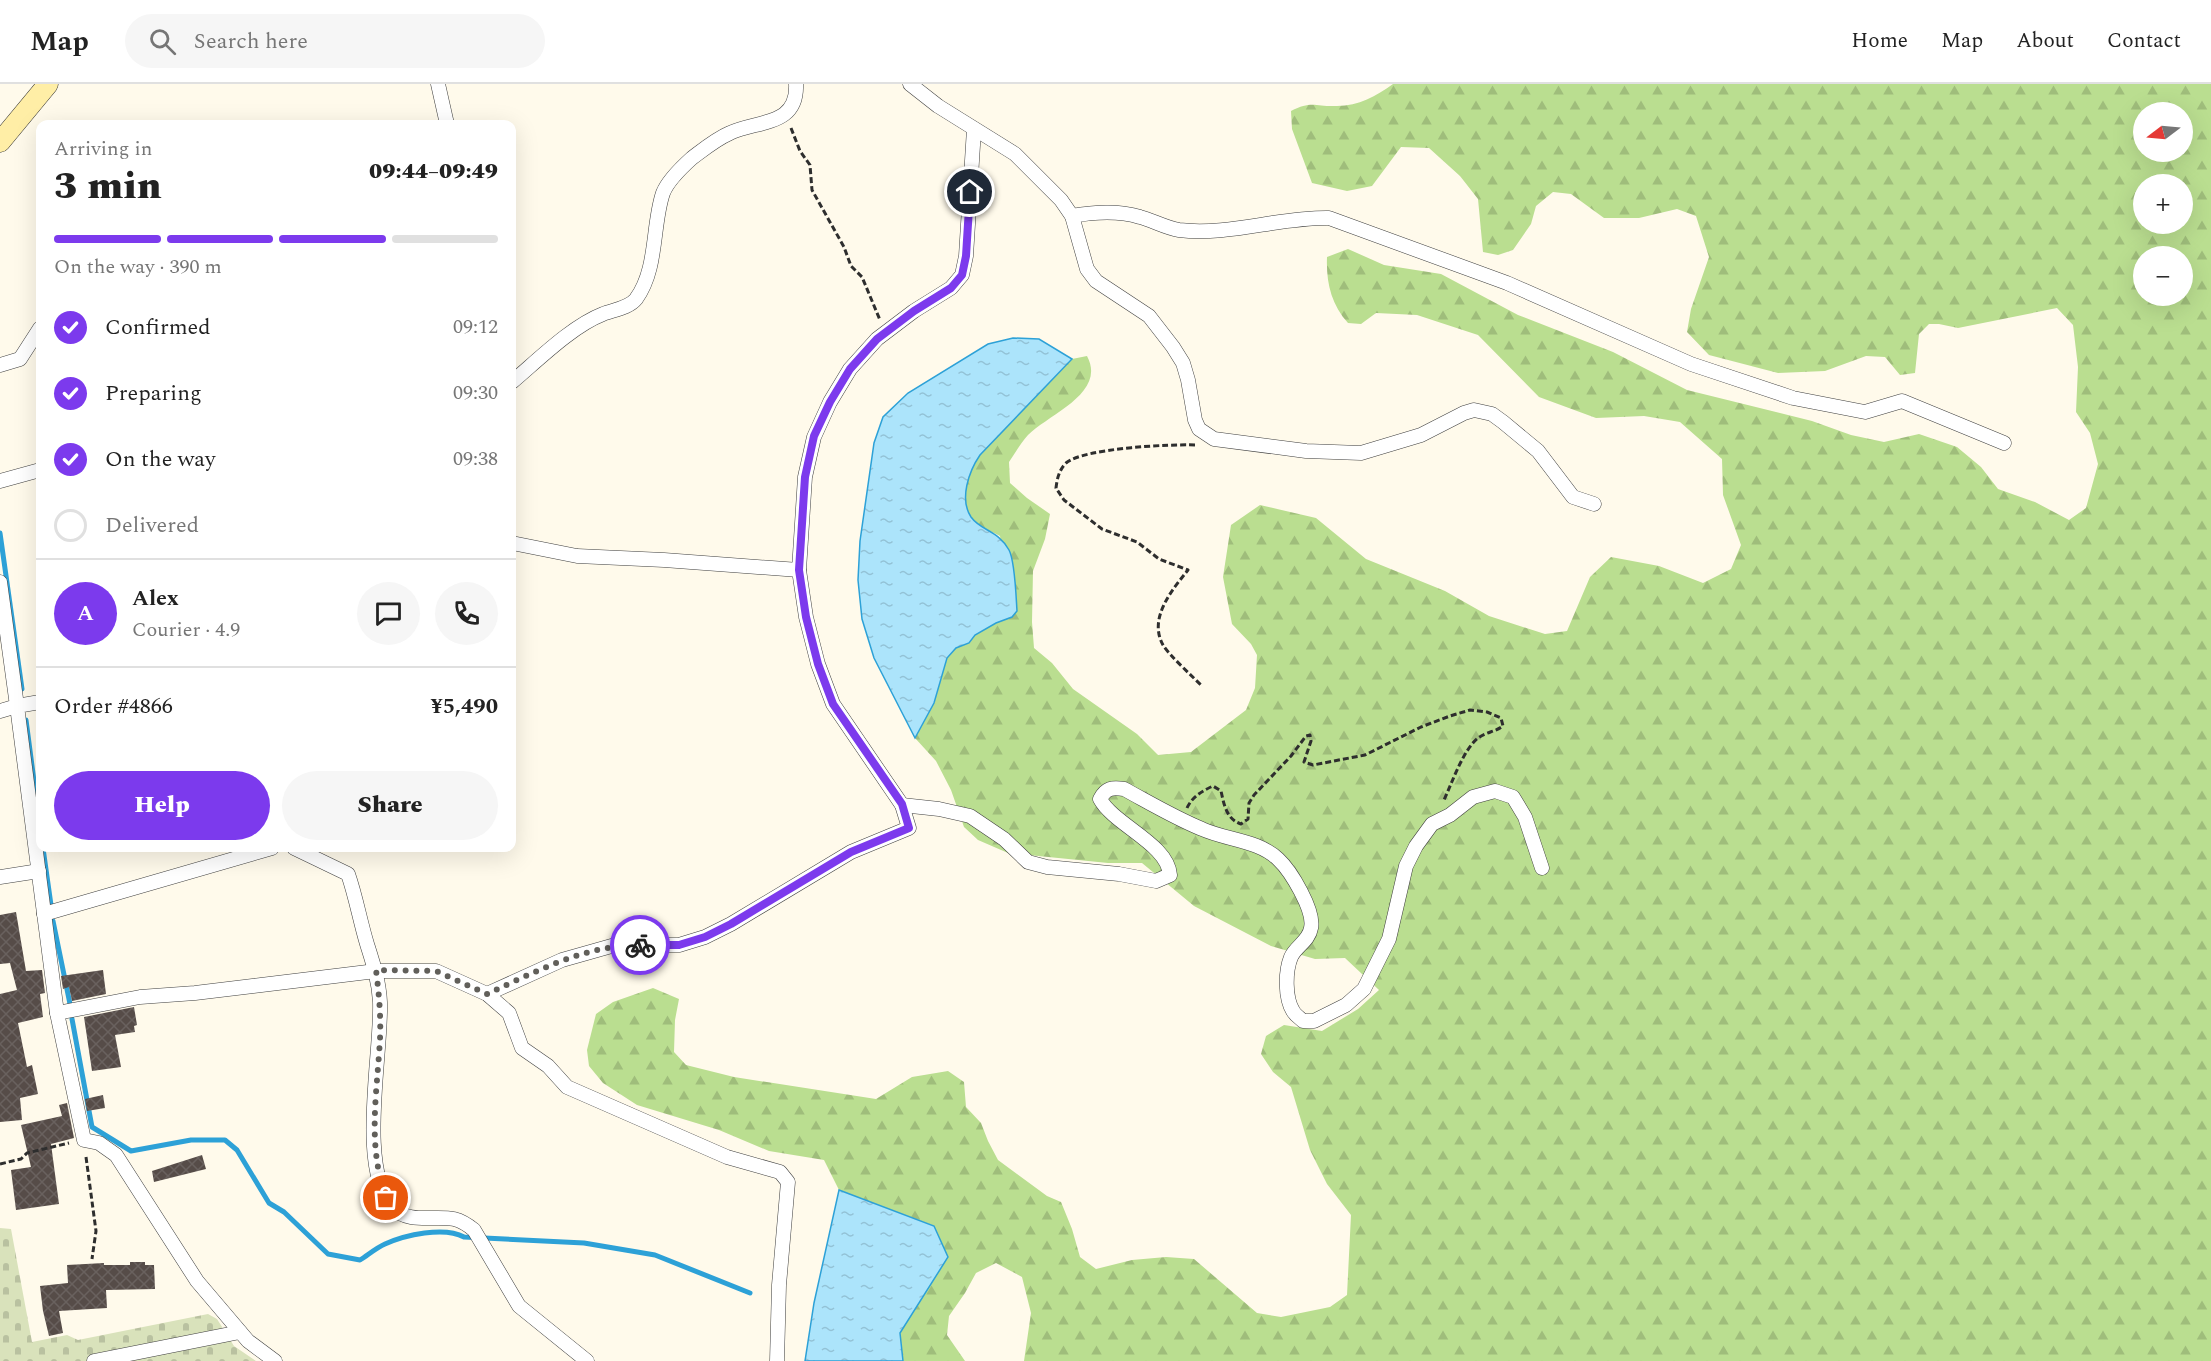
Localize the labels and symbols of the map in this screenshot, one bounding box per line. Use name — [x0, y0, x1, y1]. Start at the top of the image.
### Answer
north arrow — [2133, 102, 2193, 162]
pin — [944, 166, 995, 217]
courier — [610, 915, 670, 975]
pin — [360, 1172, 411, 1223]

